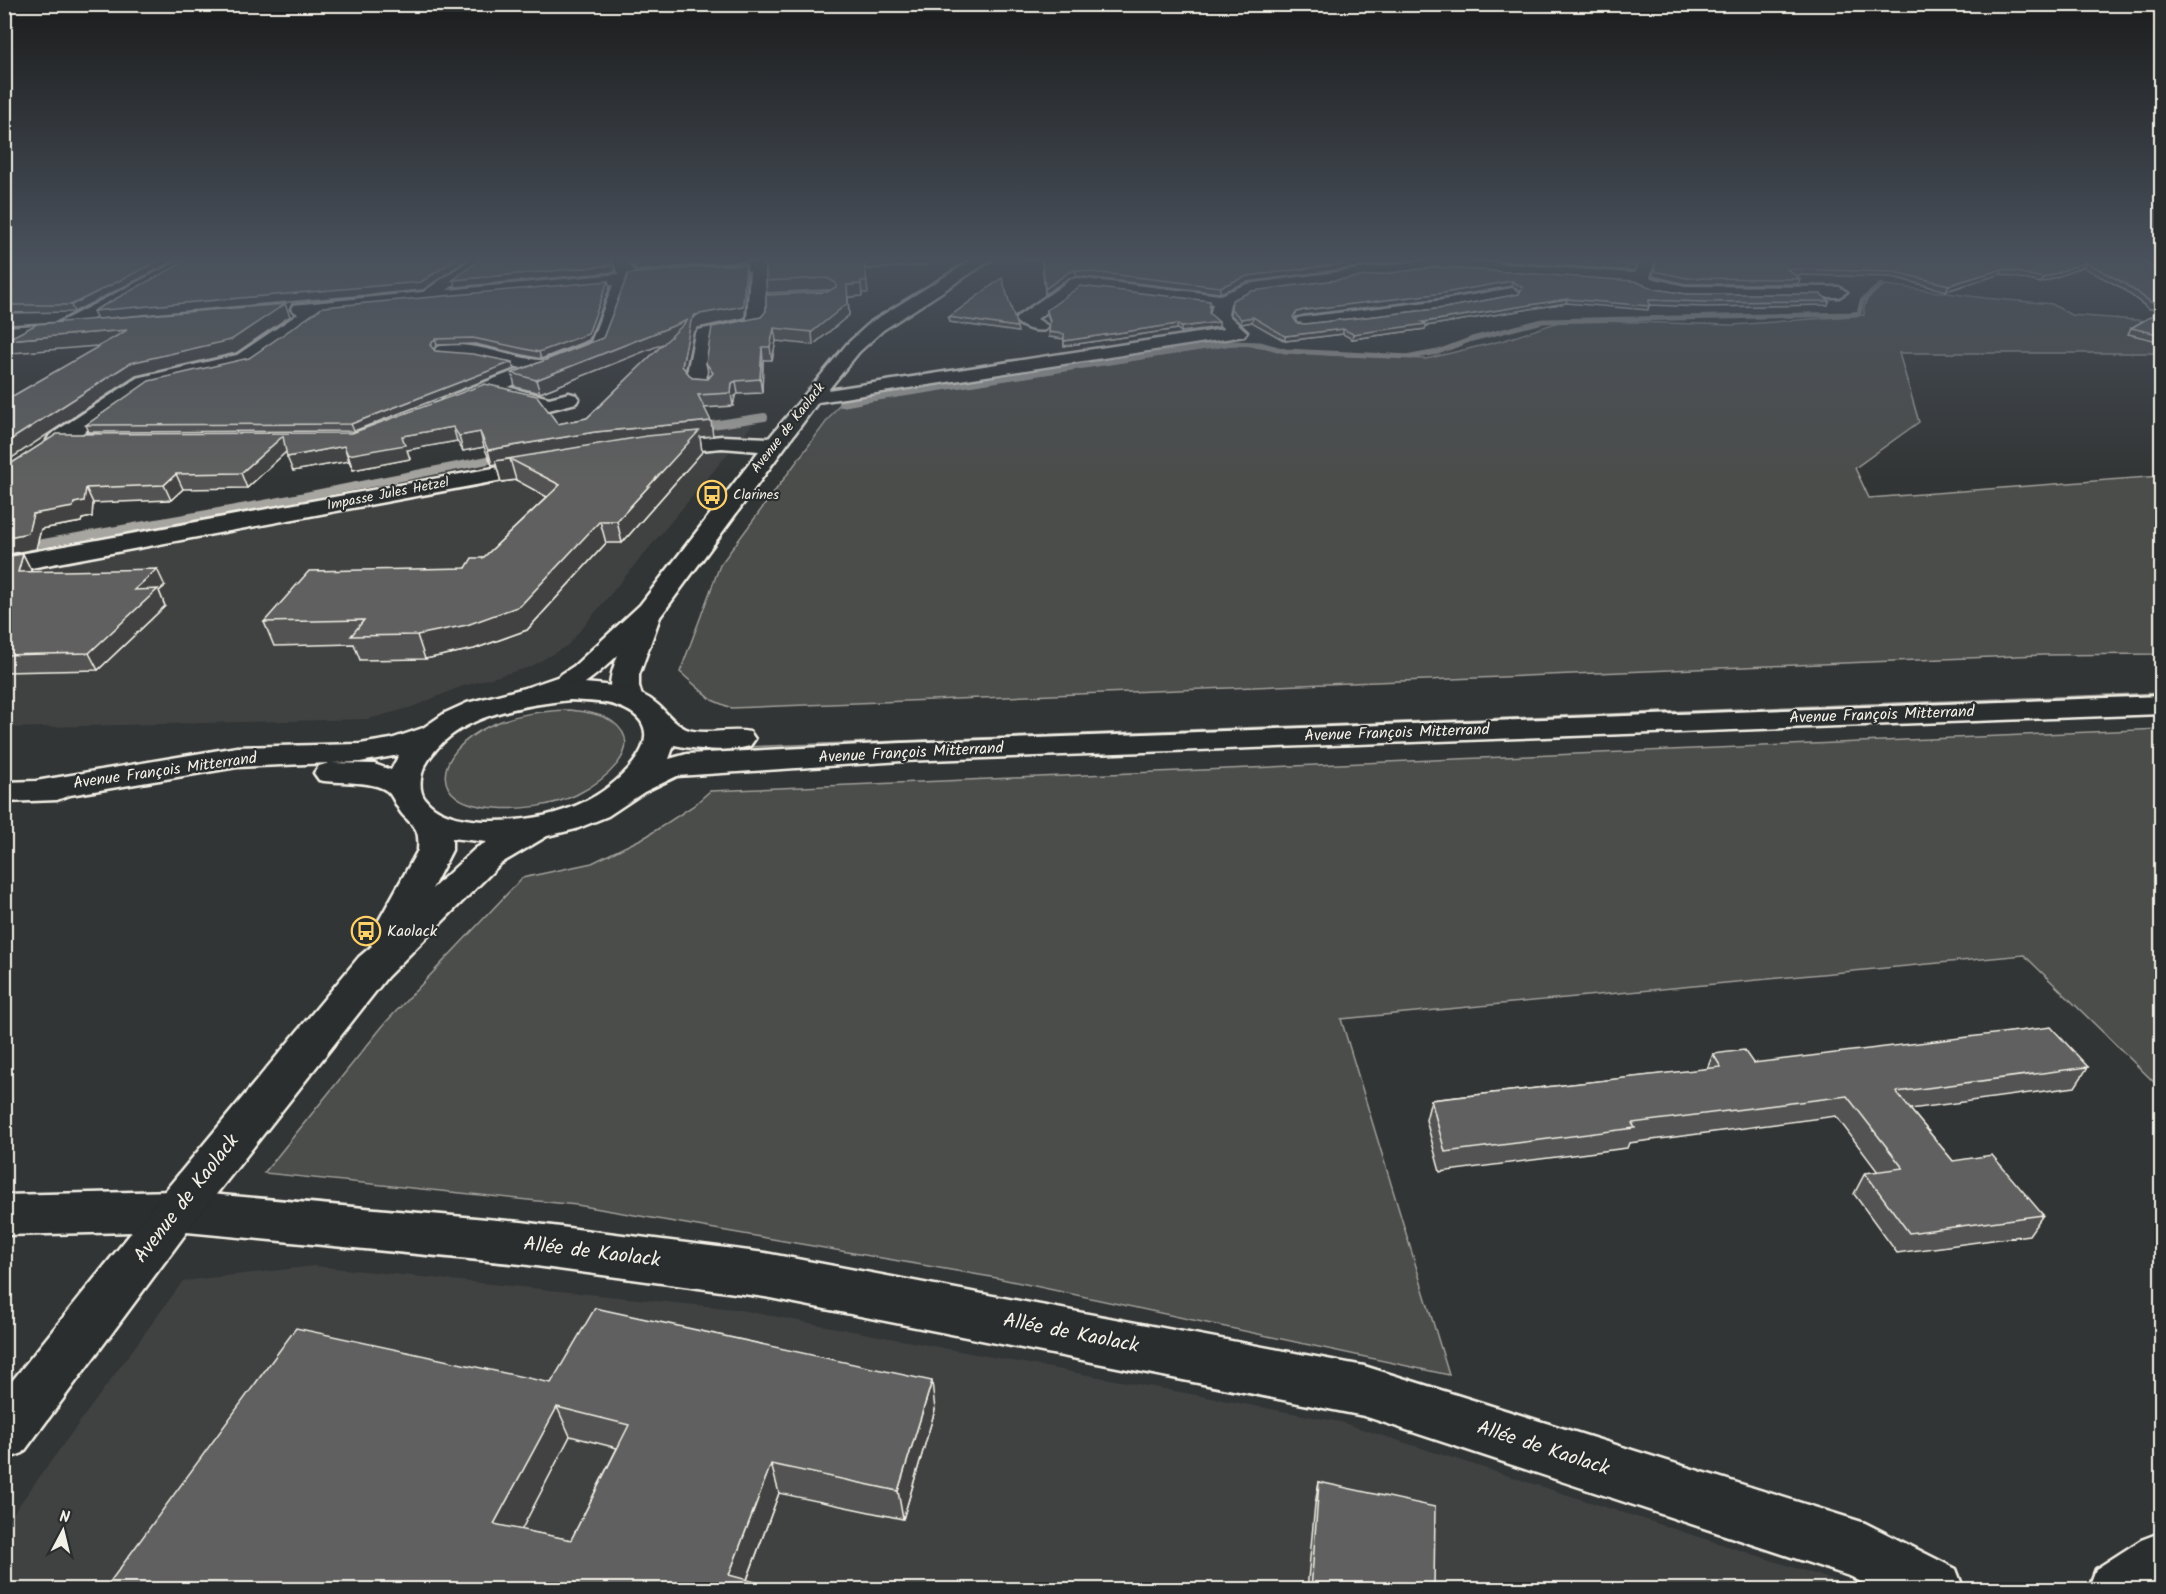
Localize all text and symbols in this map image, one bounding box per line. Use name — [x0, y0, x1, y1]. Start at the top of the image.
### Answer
street label: Avenue de Kaolack — [746, 378, 831, 478]
street label: Impasse Jules Hetzel — [325, 471, 452, 517]
bus stop icon: Clarines — [696, 479, 728, 511]
place label: Clarines — [733, 484, 779, 506]
street label: Avenue François Mitterrand — [1789, 699, 1976, 731]
street label: Avenue François Mitterrand — [1304, 717, 1491, 749]
street label: Avenue François Mitterrand — [818, 736, 1005, 770]
street label: Avenue François Mitterrand — [72, 746, 259, 796]
bus stop icon: Kaolack — [350, 915, 382, 947]
place label: Kaolack — [387, 919, 438, 944]
street label: Avenue de Kaolack — [126, 1127, 248, 1271]
street label: Allée de Kaolack — [522, 1229, 663, 1277]
street label: Allée de Kaolack — [1000, 1305, 1142, 1363]
street label: Allée de Kaolack — [1473, 1413, 1614, 1486]
north arrow — [33, 1501, 93, 1561]
text: N — [58, 1505, 71, 1531]

